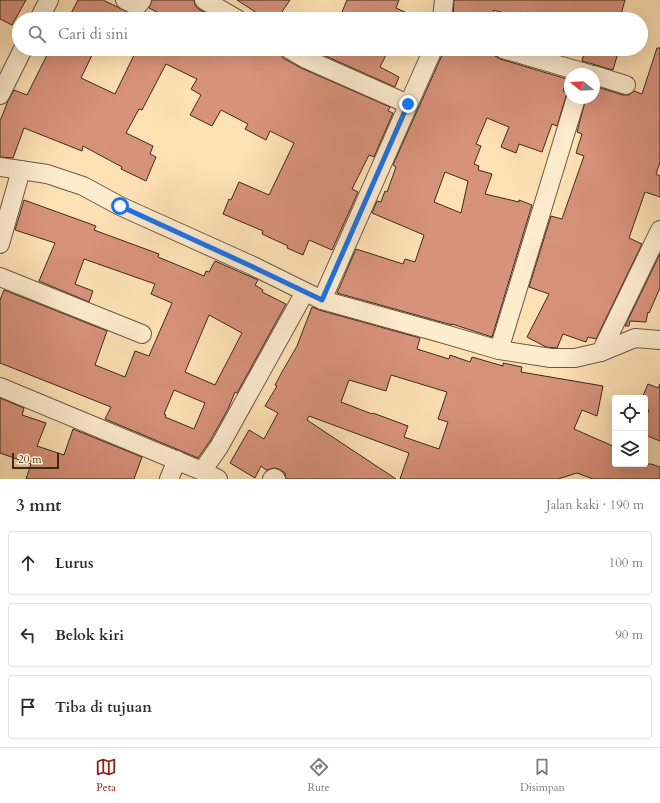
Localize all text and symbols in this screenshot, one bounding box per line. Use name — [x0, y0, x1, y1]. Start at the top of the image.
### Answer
search box — [12, 12, 648, 56]
icon: search — [26, 23, 48, 45]
text: Cari di sini — [58, 24, 128, 44]
north arrow — [564, 68, 600, 104]
route end — [399, 95, 417, 113]
route start — [111, 197, 129, 215]
map controls — [612, 395, 648, 467]
button: locate — [612, 395, 648, 431]
button: layers — [612, 431, 648, 467]
scale bar — [12, 451, 59, 470]
text: 20 m — [18, 452, 42, 467]
text: 3 mnt — [16, 494, 61, 517]
text: Jalan kaki · 190 m — [546, 496, 644, 514]
icon: ahead — [17, 552, 39, 574]
text: Lurus — [55, 553, 94, 573]
text: 100 m — [609, 554, 643, 572]
icon: left — [17, 624, 39, 646]
text: Belok kiri — [55, 625, 124, 645]
text: 90 m — [615, 626, 643, 644]
icon: arrive — [17, 696, 39, 718]
text: Tiba di tujuan — [55, 697, 152, 717]
tab: Peta — [95, 756, 117, 795]
tab: Rute — [307, 756, 330, 795]
tab: Disimpan — [520, 756, 565, 795]

